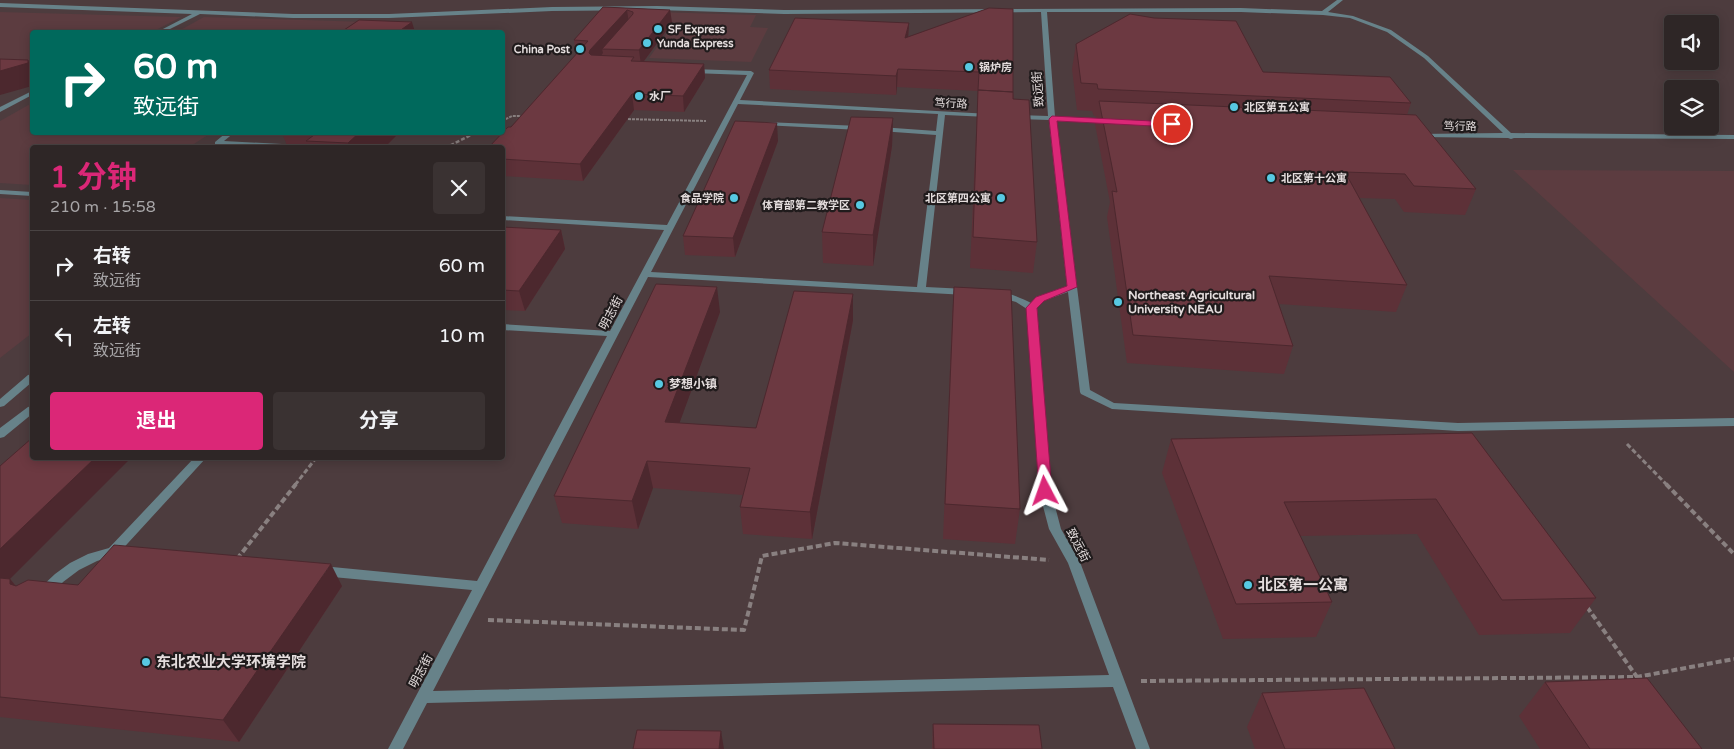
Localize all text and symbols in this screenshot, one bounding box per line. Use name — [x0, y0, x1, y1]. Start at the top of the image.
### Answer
map controls — [1664, 15, 1719, 135]
button: sound — [1664, 15, 1719, 70]
marker: SF Express — [652, 23, 664, 35]
place label: SF Express — [668, 23, 726, 37]
marker: Yunda Express — [641, 37, 653, 49]
place label: Yunda Express — [657, 37, 734, 51]
place label: China Post — [514, 43, 571, 56]
marker: China Post — [574, 43, 586, 55]
text: 60 m — [133, 46, 218, 88]
icon: right — [50, 50, 115, 115]
marker: 锅炉房 — [963, 61, 975, 73]
place label: 锅炉房 — [979, 61, 1012, 74]
street label: 致远街 — [1030, 71, 1046, 107]
button: layers — [1664, 80, 1719, 135]
marker: 水厂 — [633, 90, 645, 102]
place label: 水厂 — [649, 90, 671, 103]
text: 致远街 — [133, 94, 199, 120]
street label: 笃行路 — [934, 96, 968, 111]
marker: 北区第五公寓 — [1228, 101, 1240, 113]
place label: 北区第五公寓 — [1244, 101, 1310, 114]
pin — [1151, 103, 1193, 145]
icon: arrive — [1158, 110, 1186, 138]
street label: 笃行路 — [1443, 120, 1477, 133]
text: 1 分钟 — [50, 159, 137, 196]
button: close — [433, 162, 485, 214]
marker: 北区第十公寓 — [1265, 172, 1277, 184]
place label: 北区第十公寓 — [1281, 172, 1347, 185]
place label: 食品学院 — [680, 192, 724, 205]
marker: 食品学院 — [728, 192, 740, 204]
place label: 北区第四公寓 — [925, 192, 991, 205]
marker: 北区第四公寓 — [995, 192, 1007, 204]
text: 210 m · 15:58 — [50, 197, 156, 217]
place label: 体育部第二教学区 — [762, 199, 850, 212]
marker: 体育部第二教学区 — [854, 199, 866, 211]
text: 右转 — [93, 245, 131, 267]
icon: right — [50, 252, 78, 280]
text: 60 m — [439, 255, 485, 277]
text: 致远街 — [93, 271, 141, 291]
place label: Northeast Agricultural University NEAU — [1128, 288, 1255, 317]
street label: 明志街 — [596, 294, 626, 332]
marker: Northeast Agricultural University NEAU — [1112, 296, 1124, 308]
text: 左转 — [93, 315, 131, 337]
icon: left — [50, 322, 78, 350]
text: 10 m — [439, 325, 485, 347]
text: 致远街 — [93, 341, 141, 361]
place label: 梦想小镇 — [669, 377, 717, 391]
marker: 梦想小镇 — [653, 378, 665, 390]
button: 退出 — [50, 392, 263, 450]
button: 分享 — [273, 392, 485, 450]
position arrow — [1018, 464, 1070, 516]
street label: 致远街 — [1063, 526, 1093, 564]
place label: 北区第一公寓 — [1258, 576, 1348, 594]
marker: 北区第一公寓 — [1242, 579, 1254, 591]
street label: 明志街 — [406, 652, 436, 690]
place label: 东北农业大学环境学院 — [156, 653, 306, 671]
marker: 东北农业大学环境学院 — [140, 656, 152, 668]

